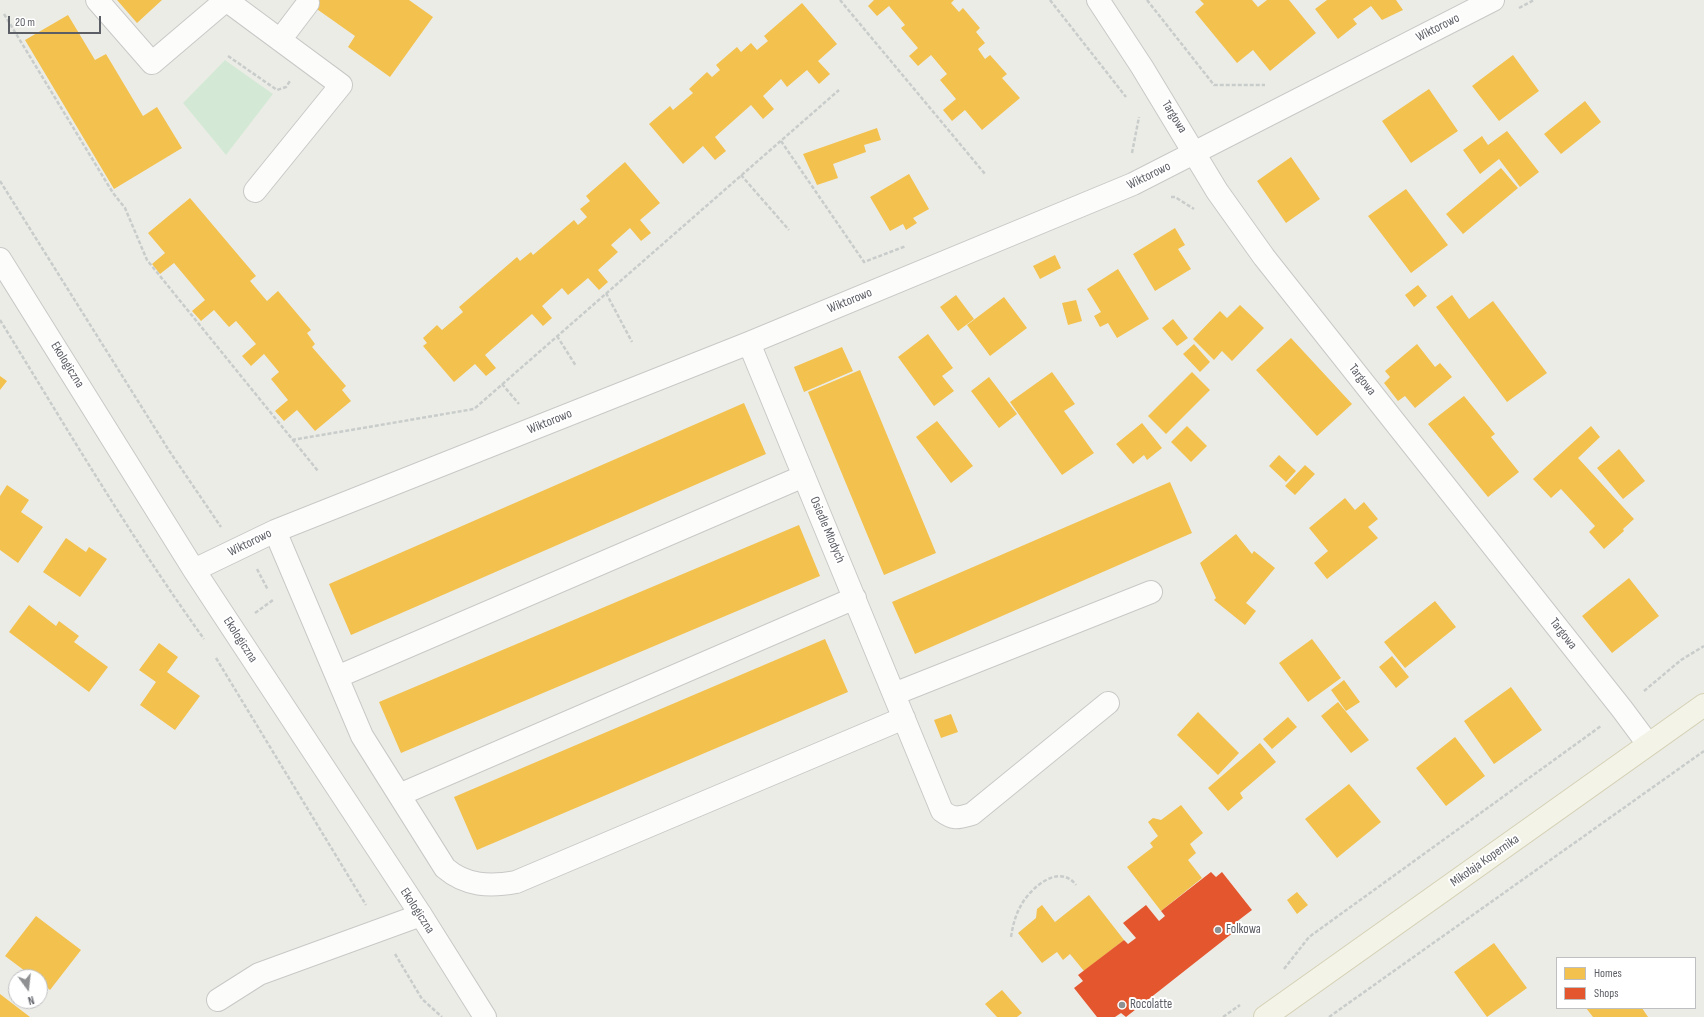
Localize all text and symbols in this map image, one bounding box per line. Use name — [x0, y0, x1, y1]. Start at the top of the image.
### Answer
scale bar — [10, 8, 103, 34]
street label: Wiktorowo — [1414, 10, 1462, 46]
text: 20 m — [15, 15, 35, 30]
street label: Targowa — [1158, 98, 1190, 136]
street label: Wiktorowo — [1125, 159, 1173, 193]
street label: Wiktorowo — [825, 285, 875, 317]
street label: Ekologiczna — [47, 339, 87, 391]
street label: Targowa — [1345, 361, 1379, 399]
street label: Wiktorowo — [525, 406, 575, 438]
street label: Osiedle Młodych — [806, 495, 848, 565]
street label: Wiktorowo — [226, 526, 274, 560]
street label: Ekologiczna — [220, 614, 260, 666]
street label: Targowa — [1546, 615, 1580, 653]
street label: Mikołaja Kopernika — [1448, 832, 1522, 890]
street label: Ekologiczna — [397, 885, 437, 937]
place label: Folkowa — [1226, 922, 1261, 938]
marker: Folkowa — [1213, 925, 1223, 935]
legend — [1556, 957, 1696, 1009]
text: Homes — [1594, 966, 1622, 981]
north arrow — [8, 969, 48, 1009]
text: Shops — [1594, 986, 1619, 1001]
text: N — [26, 993, 35, 1007]
place label: Rocolatte — [1130, 997, 1172, 1013]
marker: Rocolatte — [1117, 1000, 1127, 1010]

